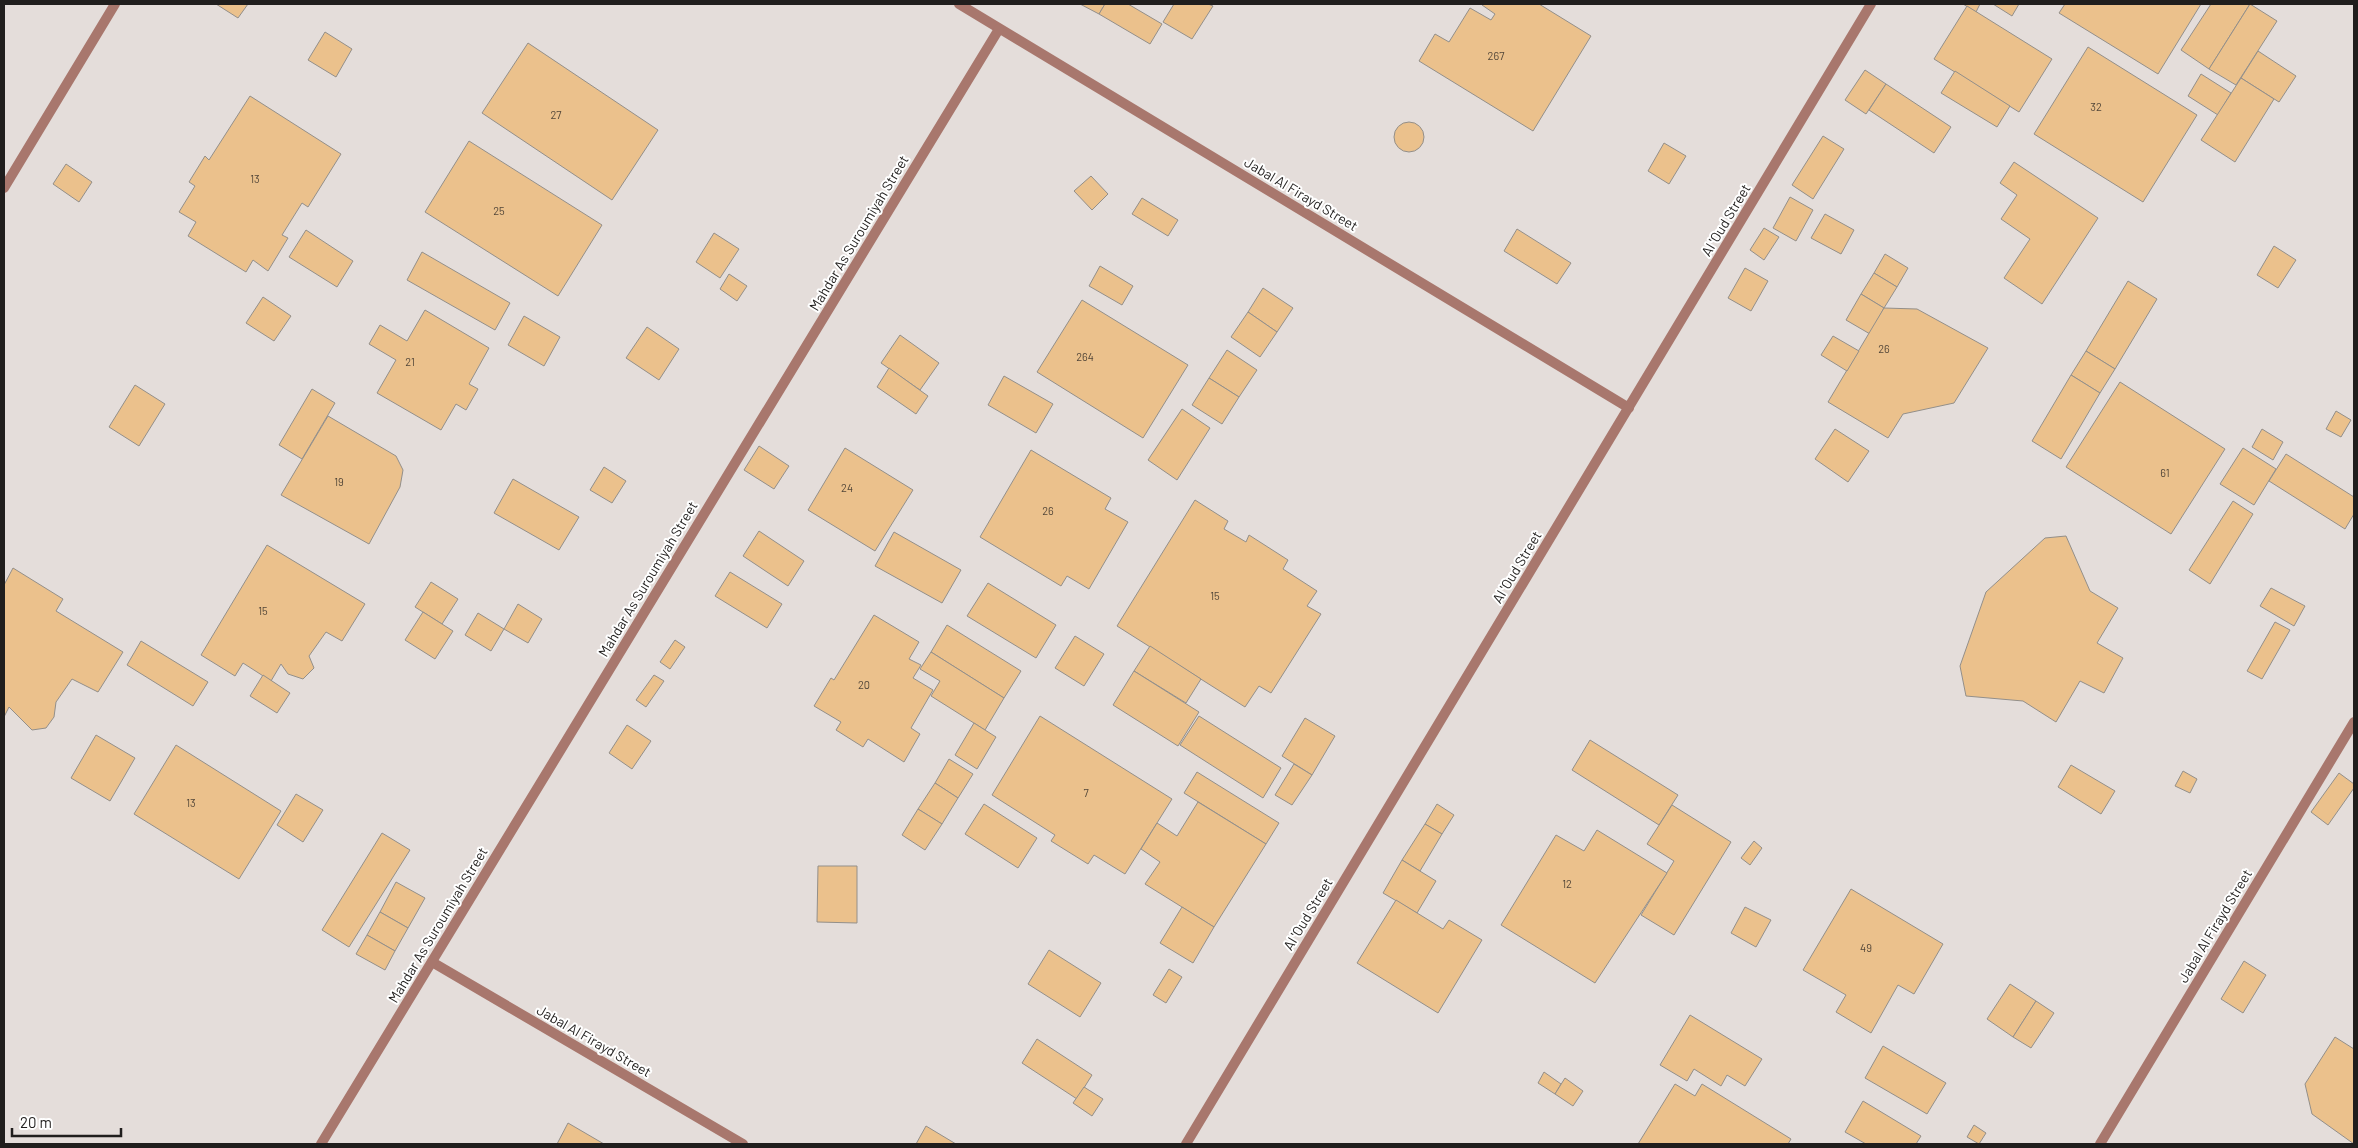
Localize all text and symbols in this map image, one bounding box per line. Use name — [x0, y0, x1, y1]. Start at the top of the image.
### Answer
house number: 267 — [1488, 49, 1504, 62]
house number: 32 — [2090, 100, 2102, 113]
house number: 27 — [550, 108, 562, 121]
street label: Mahdar As Suroumiyah Street — [805, 152, 912, 314]
street label: Jabal Al Firayd Street — [1242, 153, 1361, 234]
house number: 13 — [250, 172, 260, 185]
street label: Al 'Oud Street — [1697, 181, 1754, 259]
house number: 25 — [493, 204, 505, 217]
house number: 26 — [1878, 342, 1890, 355]
house number: 264 — [1076, 350, 1094, 363]
house number: 21 — [405, 355, 415, 368]
house number: 61 — [2160, 466, 2170, 479]
house number: 19 — [334, 475, 344, 488]
house number: 24 — [841, 481, 853, 494]
street label: Mahdar As Suroumiyah Street — [594, 498, 701, 660]
house number: 26 — [1042, 504, 1054, 517]
street label: Al 'Oud Street — [1488, 528, 1545, 606]
house number: 15 — [1210, 589, 1220, 602]
house number: 15 — [258, 604, 268, 617]
house number: 20 — [858, 678, 870, 691]
house number: 7 — [1083, 786, 1089, 799]
house number: 13 — [186, 796, 196, 809]
street label: Mahdar As Suroumiyah Street — [384, 844, 491, 1006]
street label: Jabal Al Firayd Street — [2174, 866, 2255, 985]
street label: Al 'Oud Street — [1279, 875, 1336, 953]
house number: 12 — [1562, 877, 1572, 890]
house number: 49 — [1860, 941, 1872, 954]
street label: Jabal Al Firayd Street — [534, 1001, 654, 1080]
scale bar — [12, 1106, 121, 1138]
text: 20 m — [20, 1113, 52, 1131]

